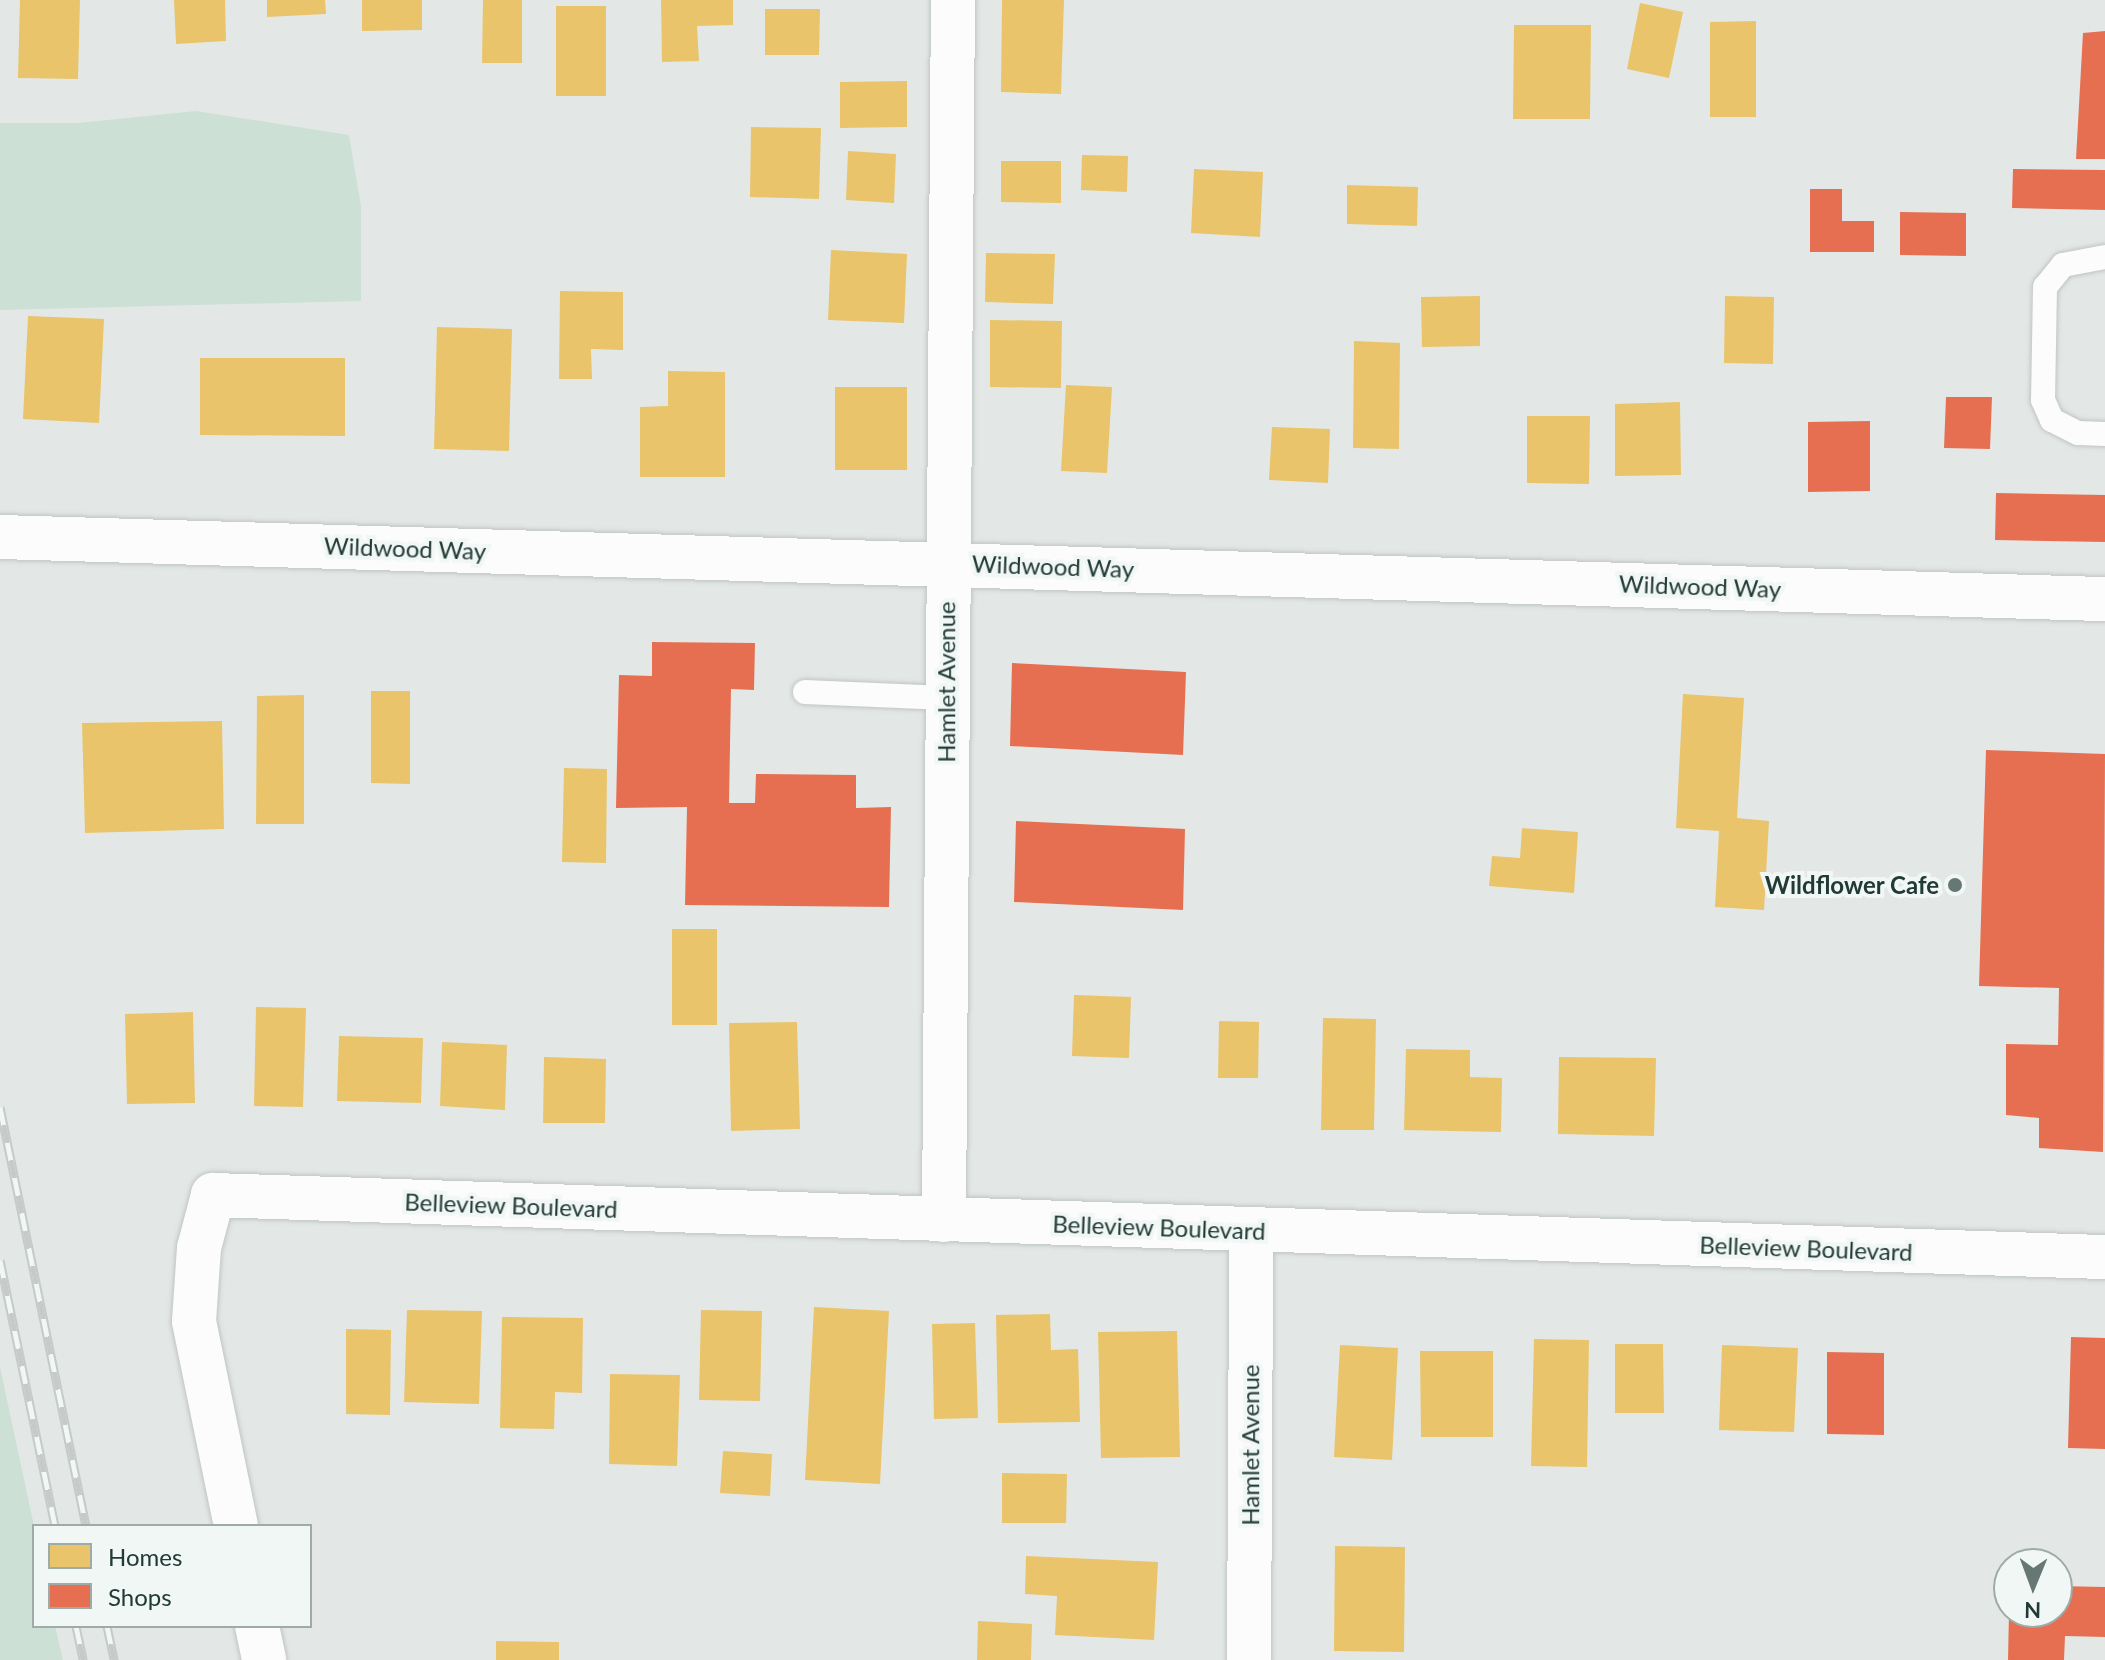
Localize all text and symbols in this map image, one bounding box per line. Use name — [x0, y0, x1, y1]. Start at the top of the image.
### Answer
street label: Wildwood Way — [323, 531, 487, 565]
street label: Wildwood Way — [971, 549, 1135, 583]
street label: Wildwood Way — [1618, 569, 1782, 603]
street label: Hamlet Avenue — [932, 601, 960, 763]
place label: Wildflower Cafe — [1764, 871, 1939, 899]
marker: Wildflower Cafe — [1946, 876, 1964, 894]
street label: Belleview Boulevard — [404, 1187, 618, 1223]
street label: Belleview Boulevard — [1052, 1209, 1266, 1245]
street label: Belleview Boulevard — [1699, 1230, 1913, 1266]
street label: Hamlet Avenue — [1236, 1364, 1264, 1526]
legend — [32, 1524, 312, 1628]
text: Homes — [108, 1542, 182, 1571]
north arrow — [1993, 1548, 2073, 1628]
text: Shops — [108, 1582, 172, 1611]
text: N — [2024, 1597, 2041, 1624]

